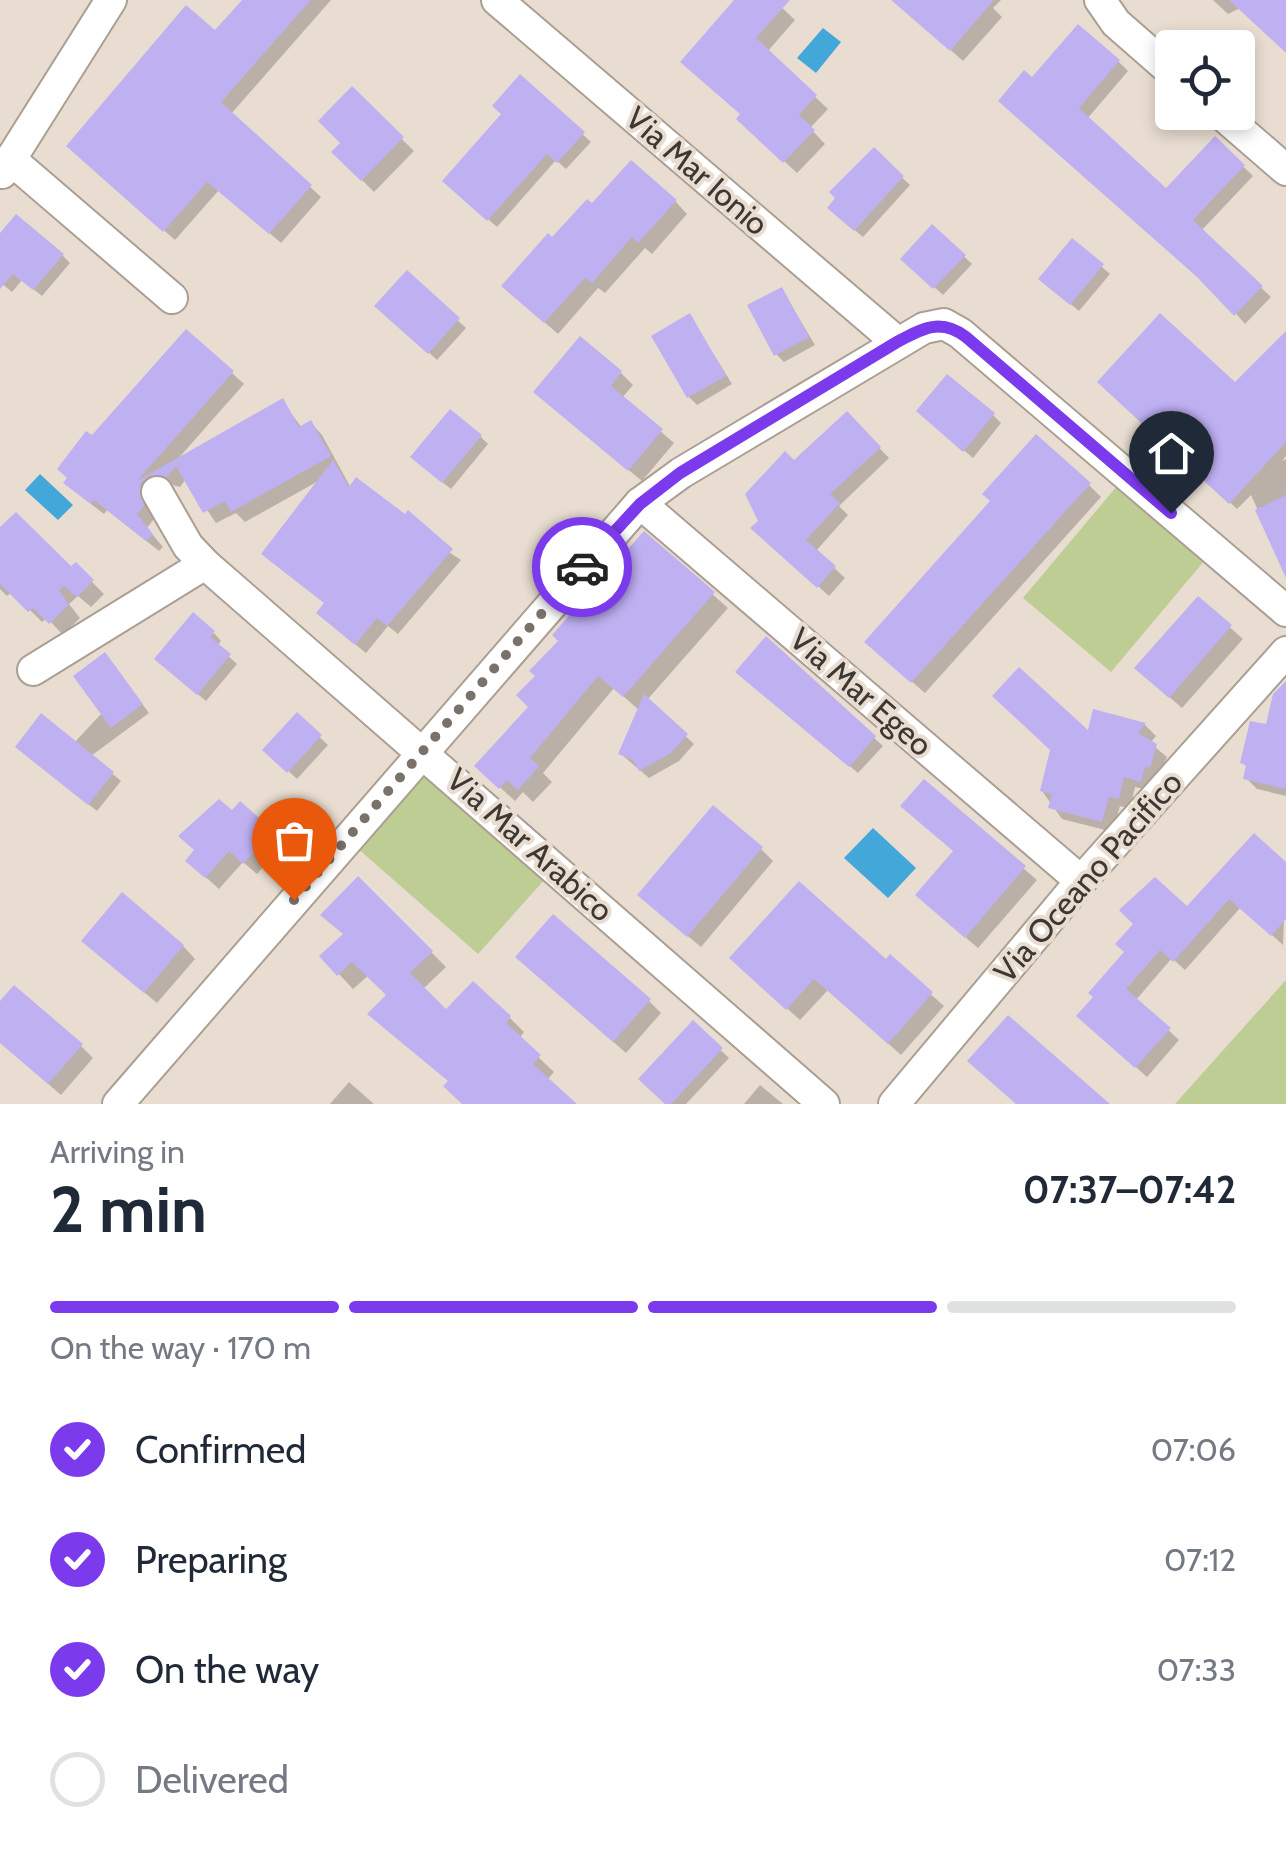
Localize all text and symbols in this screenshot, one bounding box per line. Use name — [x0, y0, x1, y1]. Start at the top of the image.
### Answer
map controls — [1155, 30, 1255, 130]
button: locate — [1155, 30, 1255, 130]
street label: Via Mar Ionio — [618, 98, 777, 243]
pin — [1129, 411, 1214, 514]
icon: home — [1144, 426, 1199, 481]
courier — [532, 517, 632, 617]
icon: car — [555, 540, 610, 595]
street label: Via Mar Egeo — [782, 619, 941, 764]
street label: Via Mar Arabico — [439, 760, 621, 929]
street label: Via Oceano Pacifico — [985, 763, 1190, 990]
pin — [252, 798, 337, 901]
icon: bag — [267, 813, 322, 868]
text: Arriving in — [50, 1132, 185, 1171]
text: 07:37–07:42 — [1023, 1166, 1236, 1213]
text: 2 min — [50, 1169, 207, 1248]
text: On the way · 170 m — [50, 1328, 311, 1367]
icon: check — [50, 1422, 105, 1477]
text: Confirmed — [135, 1426, 306, 1473]
text: 07:06 — [1151, 1430, 1236, 1469]
icon: check — [50, 1532, 105, 1587]
text: Preparing — [135, 1536, 287, 1583]
text: 07:12 — [1164, 1540, 1236, 1579]
icon: check — [50, 1642, 105, 1697]
text: On the way — [135, 1646, 319, 1693]
text: 07:33 — [1157, 1650, 1236, 1689]
text: Delivered — [135, 1756, 289, 1803]

